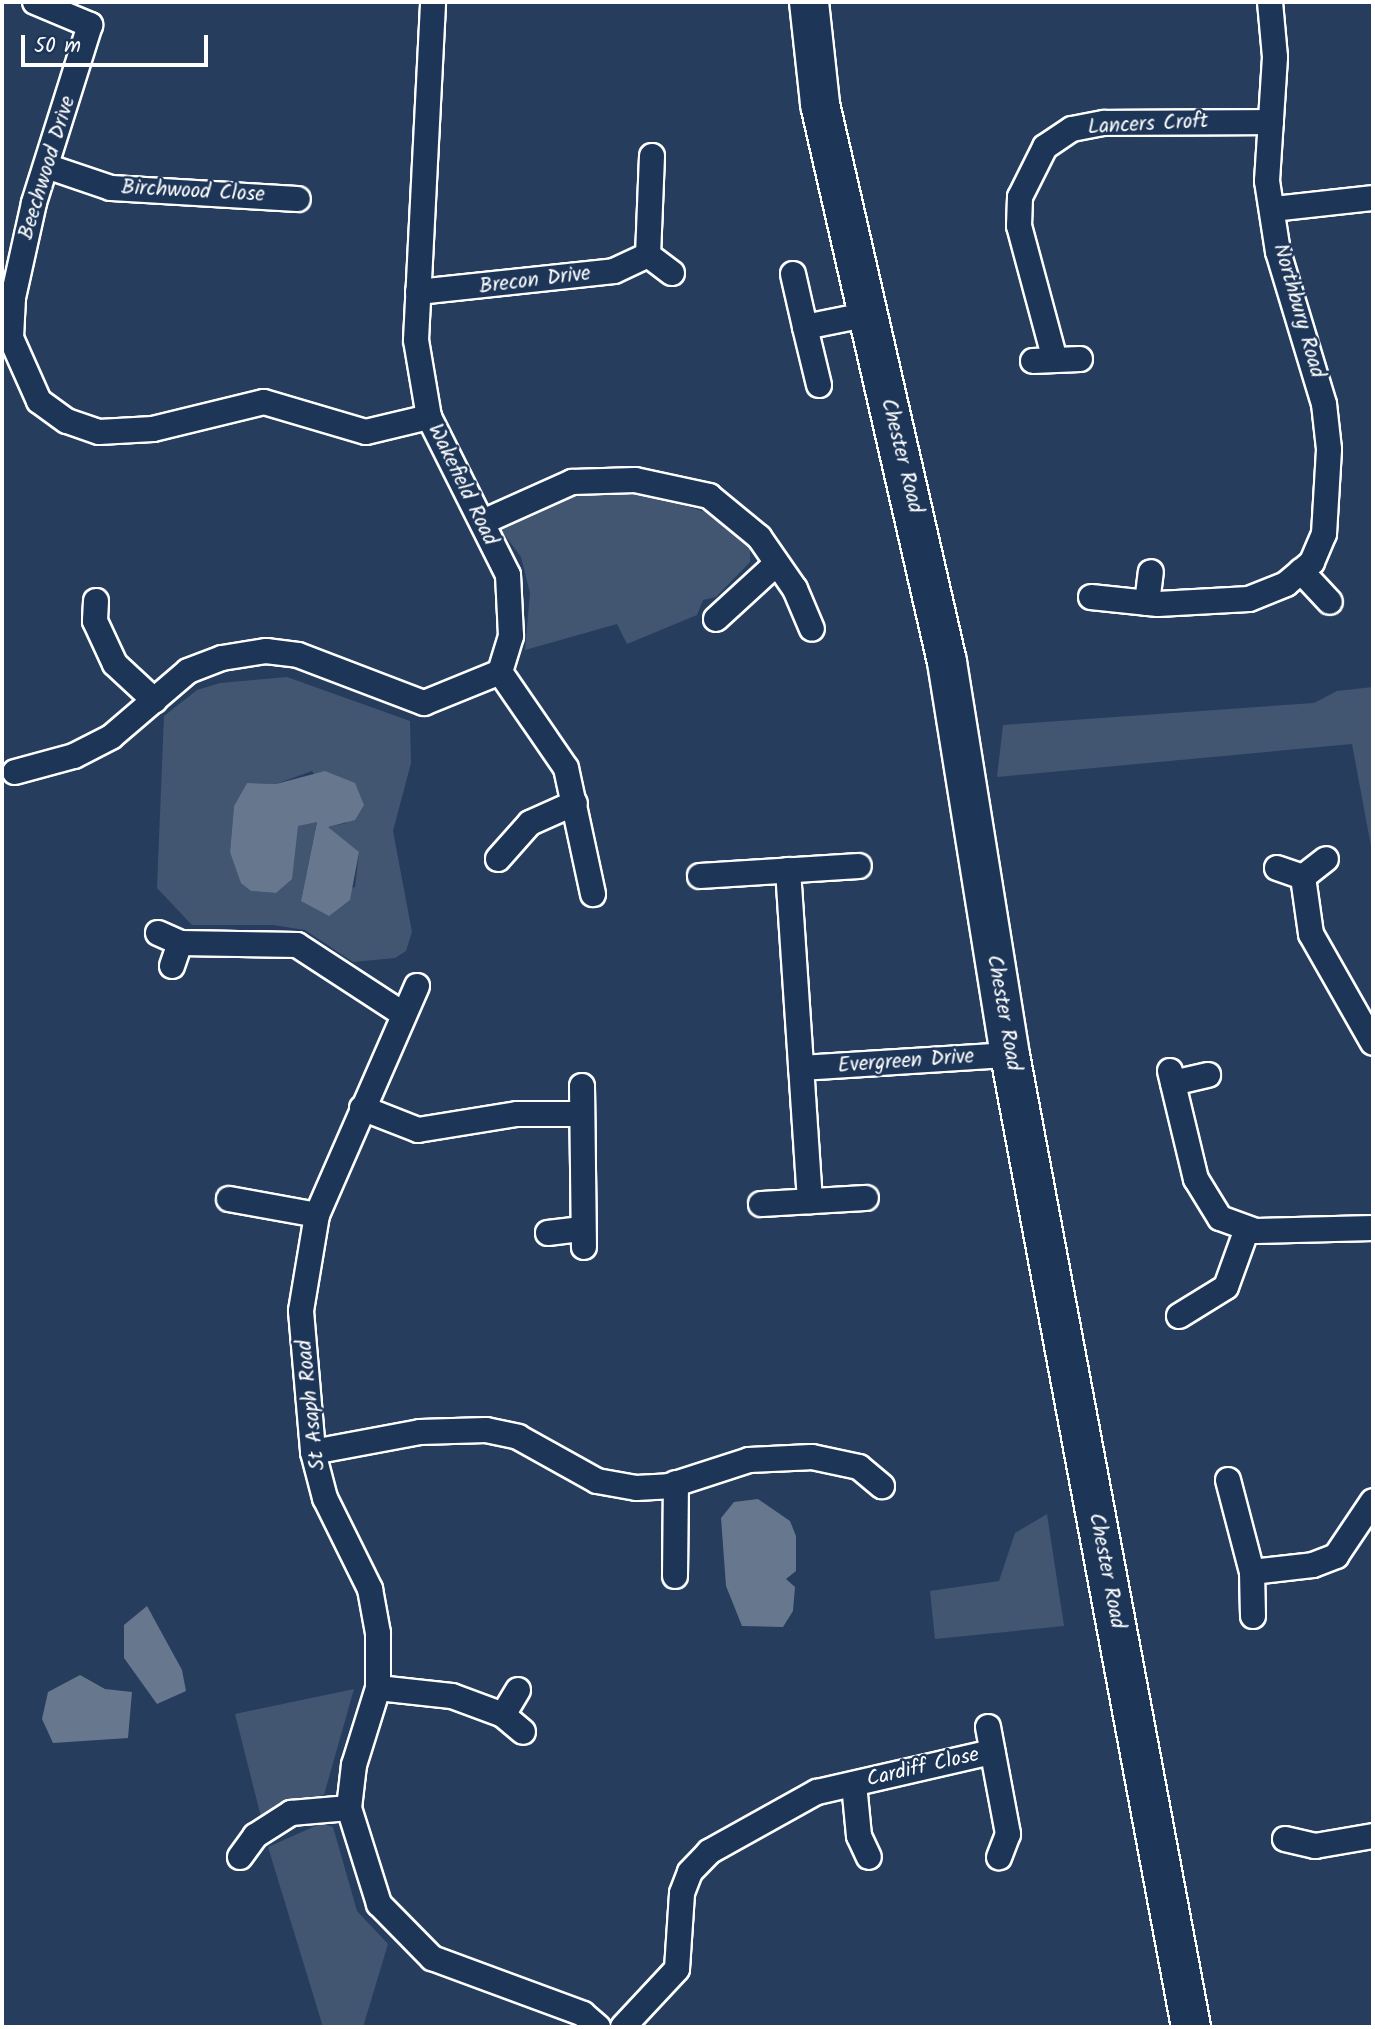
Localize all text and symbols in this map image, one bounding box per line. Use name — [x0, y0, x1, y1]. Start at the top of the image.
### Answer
scale bar — [24, 21, 212, 65]
text: 50 m — [34, 30, 81, 63]
street label: Beechwood Drive — [14, 93, 82, 243]
street label: Lancers Croft — [1087, 109, 1209, 141]
street label: Birchwood Close — [121, 176, 265, 208]
street label: Northbury Road — [1267, 241, 1329, 381]
street label: Brecon Drive — [478, 262, 592, 300]
street label: Chester Road — [875, 396, 927, 516]
street label: Wakefield Road — [422, 420, 502, 550]
street label: Chester Road — [980, 953, 1026, 1073]
street label: Evergreen Drive — [837, 1045, 975, 1079]
street label: St Asaph Road — [293, 1339, 331, 1471]
street label: Chester Road — [1082, 1511, 1130, 1631]
street label: Cardiff Close — [864, 1743, 982, 1793]

